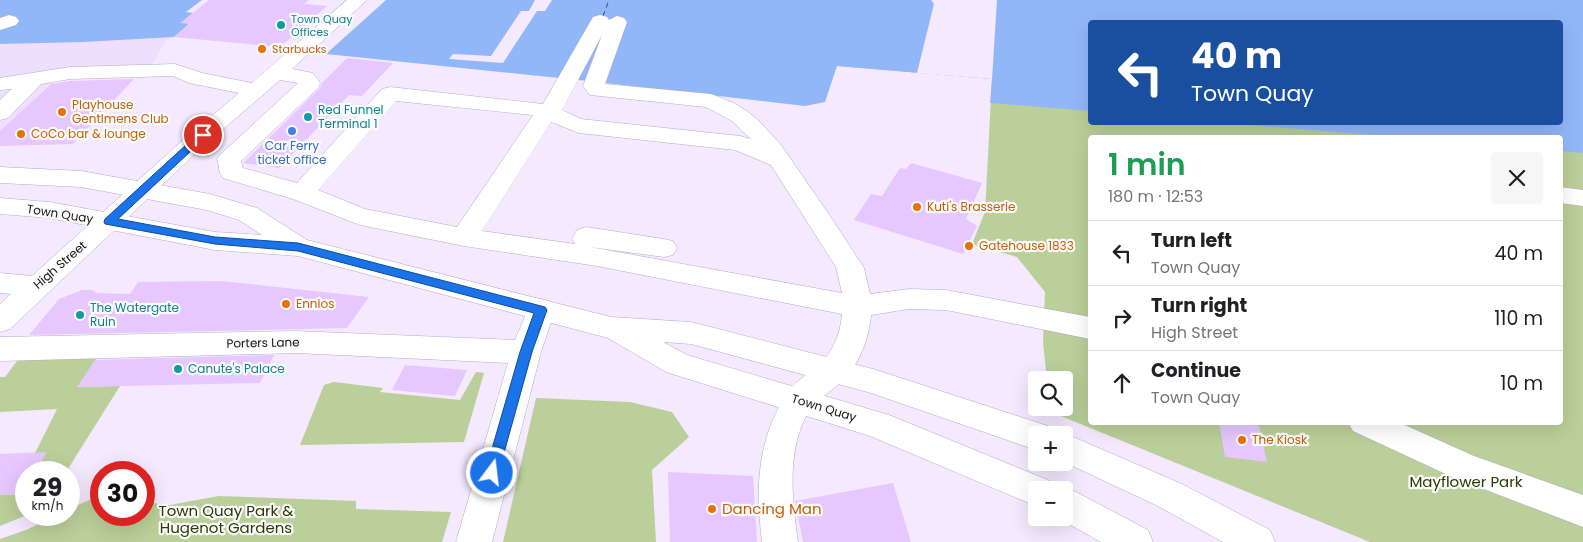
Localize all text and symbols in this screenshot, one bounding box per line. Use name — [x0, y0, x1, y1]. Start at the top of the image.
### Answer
place label: Town Quay Offices — [291, 11, 353, 40]
marker: Town Quay Offices — [275, 19, 287, 31]
text: 40 m — [1191, 31, 1282, 80]
icon: left — [1108, 40, 1173, 105]
place label: Starbucks — [272, 41, 327, 57]
marker: Starbucks — [256, 43, 268, 55]
text: Town Quay — [1191, 78, 1314, 109]
place label: Playhouse Gentlmens Club — [72, 96, 169, 127]
place label: Red Funnel Terminal 1 — [318, 101, 384, 132]
marker: Playhouse Gentlmens Club — [56, 106, 68, 118]
marker: Red Funnel Terminal 1 — [302, 111, 314, 123]
pin — [182, 114, 224, 156]
icon: arrive — [189, 121, 217, 149]
place label: CoCo bar & lounge — [31, 125, 146, 142]
marker: Car Ferry ticket office — [286, 125, 298, 137]
marker: CoCo bar & lounge — [15, 128, 27, 140]
place label: Car Ferry ticket office — [257, 137, 327, 168]
text: 1 min — [1108, 143, 1186, 186]
button: close — [1491, 152, 1543, 204]
text: 180 m · 12:53 — [1108, 185, 1203, 208]
place label: Kuti's Brasserie — [927, 198, 1015, 215]
street label: Town Quay — [26, 200, 95, 227]
marker: Kuti's Brasserie — [911, 201, 923, 213]
text: Turn left — [1151, 227, 1232, 254]
street label: High Street — [29, 237, 90, 292]
place label: Gatehouse 1833 — [979, 237, 1074, 254]
icon: left — [1108, 239, 1136, 267]
marker: Gatehouse 1833 — [963, 240, 975, 252]
text: 40 m — [1494, 240, 1543, 267]
text: Town Quay — [1151, 256, 1240, 279]
text: Turn right — [1151, 292, 1247, 319]
place label: Ennios — [296, 295, 334, 312]
marker: Ennios — [280, 298, 292, 310]
place label: The Watergate Ruin — [90, 299, 179, 330]
icon: right — [1108, 304, 1136, 332]
text: 110 m — [1494, 305, 1543, 332]
marker: The Watergate Ruin — [74, 309, 86, 321]
text: High Street — [1151, 321, 1238, 344]
street label: Porters Lane — [226, 333, 300, 352]
text: Continue — [1151, 357, 1241, 384]
place label: Canute's Palace — [188, 360, 285, 377]
marker: Canute's Palace — [172, 363, 184, 375]
icon: ahead — [1108, 369, 1136, 397]
text: 10 m — [1500, 370, 1543, 397]
map controls — [1028, 371, 1073, 526]
button: search — [1028, 371, 1073, 416]
text: Town Quay — [1151, 386, 1240, 409]
street label: Town Quay — [790, 390, 859, 426]
button: + — [1028, 426, 1073, 471]
place label: The Kiosk — [1252, 431, 1308, 448]
marker: The Kiosk — [1236, 434, 1248, 446]
position arrow — [465, 446, 517, 498]
speed limit sign: 30 — [90, 461, 155, 526]
text: 29 — [33, 470, 62, 505]
park label: Mayflower Park — [1409, 471, 1523, 492]
button: − — [1028, 481, 1073, 526]
text: km/h — [32, 497, 63, 514]
place label: Dancing Man — [722, 498, 822, 519]
park label: Town Quay Park & Hugenot Gardens — [159, 500, 293, 538]
marker: Dancing Man — [706, 503, 718, 515]

